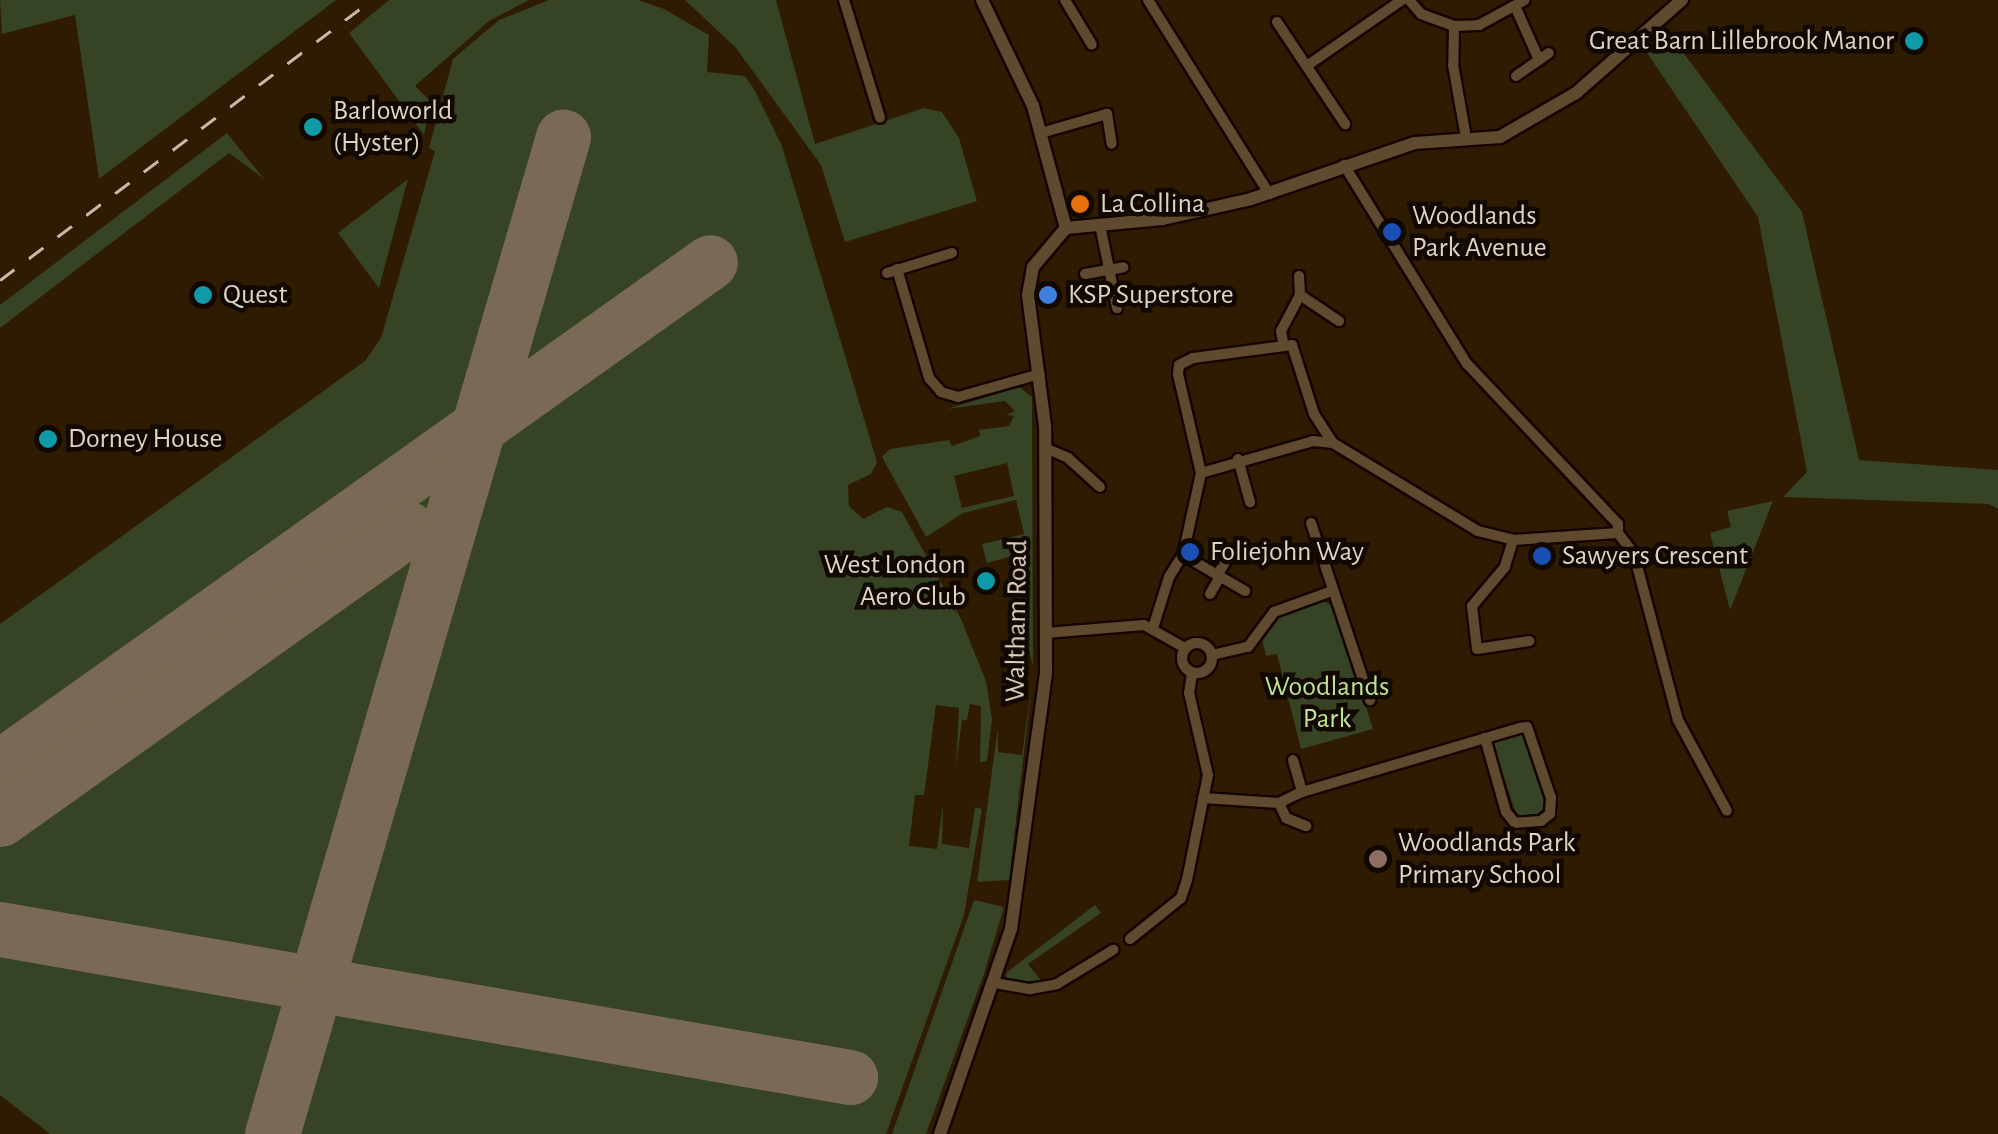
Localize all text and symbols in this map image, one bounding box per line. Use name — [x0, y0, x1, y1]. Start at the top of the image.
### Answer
place label: Great Barn Lillebrook Manor — [1589, 24, 1894, 58]
marker: Great Barn Lillebrook Manor — [1903, 30, 1925, 52]
place label: Barloworld (Hyster) — [333, 94, 452, 160]
marker: Barloworld (Hyster) — [302, 116, 324, 138]
place label: La Collina — [1100, 187, 1205, 221]
marker: La Collina — [1069, 193, 1091, 215]
place label: Woodlands Park Avenue — [1412, 199, 1547, 265]
marker: Woodlands Park Avenue — [1381, 221, 1403, 243]
place label: Quest — [223, 278, 287, 312]
place label: KSP Superstore — [1068, 278, 1234, 312]
marker: Quest — [192, 284, 214, 306]
marker: KSP Superstore — [1037, 284, 1059, 306]
place label: Dorney House — [68, 422, 222, 456]
marker: Dorney House — [37, 428, 59, 450]
place label: Foliejohn Way — [1210, 535, 1364, 569]
place label: Sawyers Crescent — [1562, 539, 1748, 573]
street label: Waltham Road — [999, 540, 1035, 702]
marker: Foliejohn Way — [1179, 541, 1201, 563]
marker: Sawyers Crescent — [1531, 545, 1553, 567]
place label: West London Aero Club — [824, 548, 966, 614]
marker: West London Aero Club — [975, 570, 997, 592]
park label: Woodlands Park — [1265, 670, 1389, 736]
place label: Woodlands Park Primary School — [1398, 826, 1576, 892]
marker: Woodlands Park Primary School — [1367, 848, 1389, 870]

